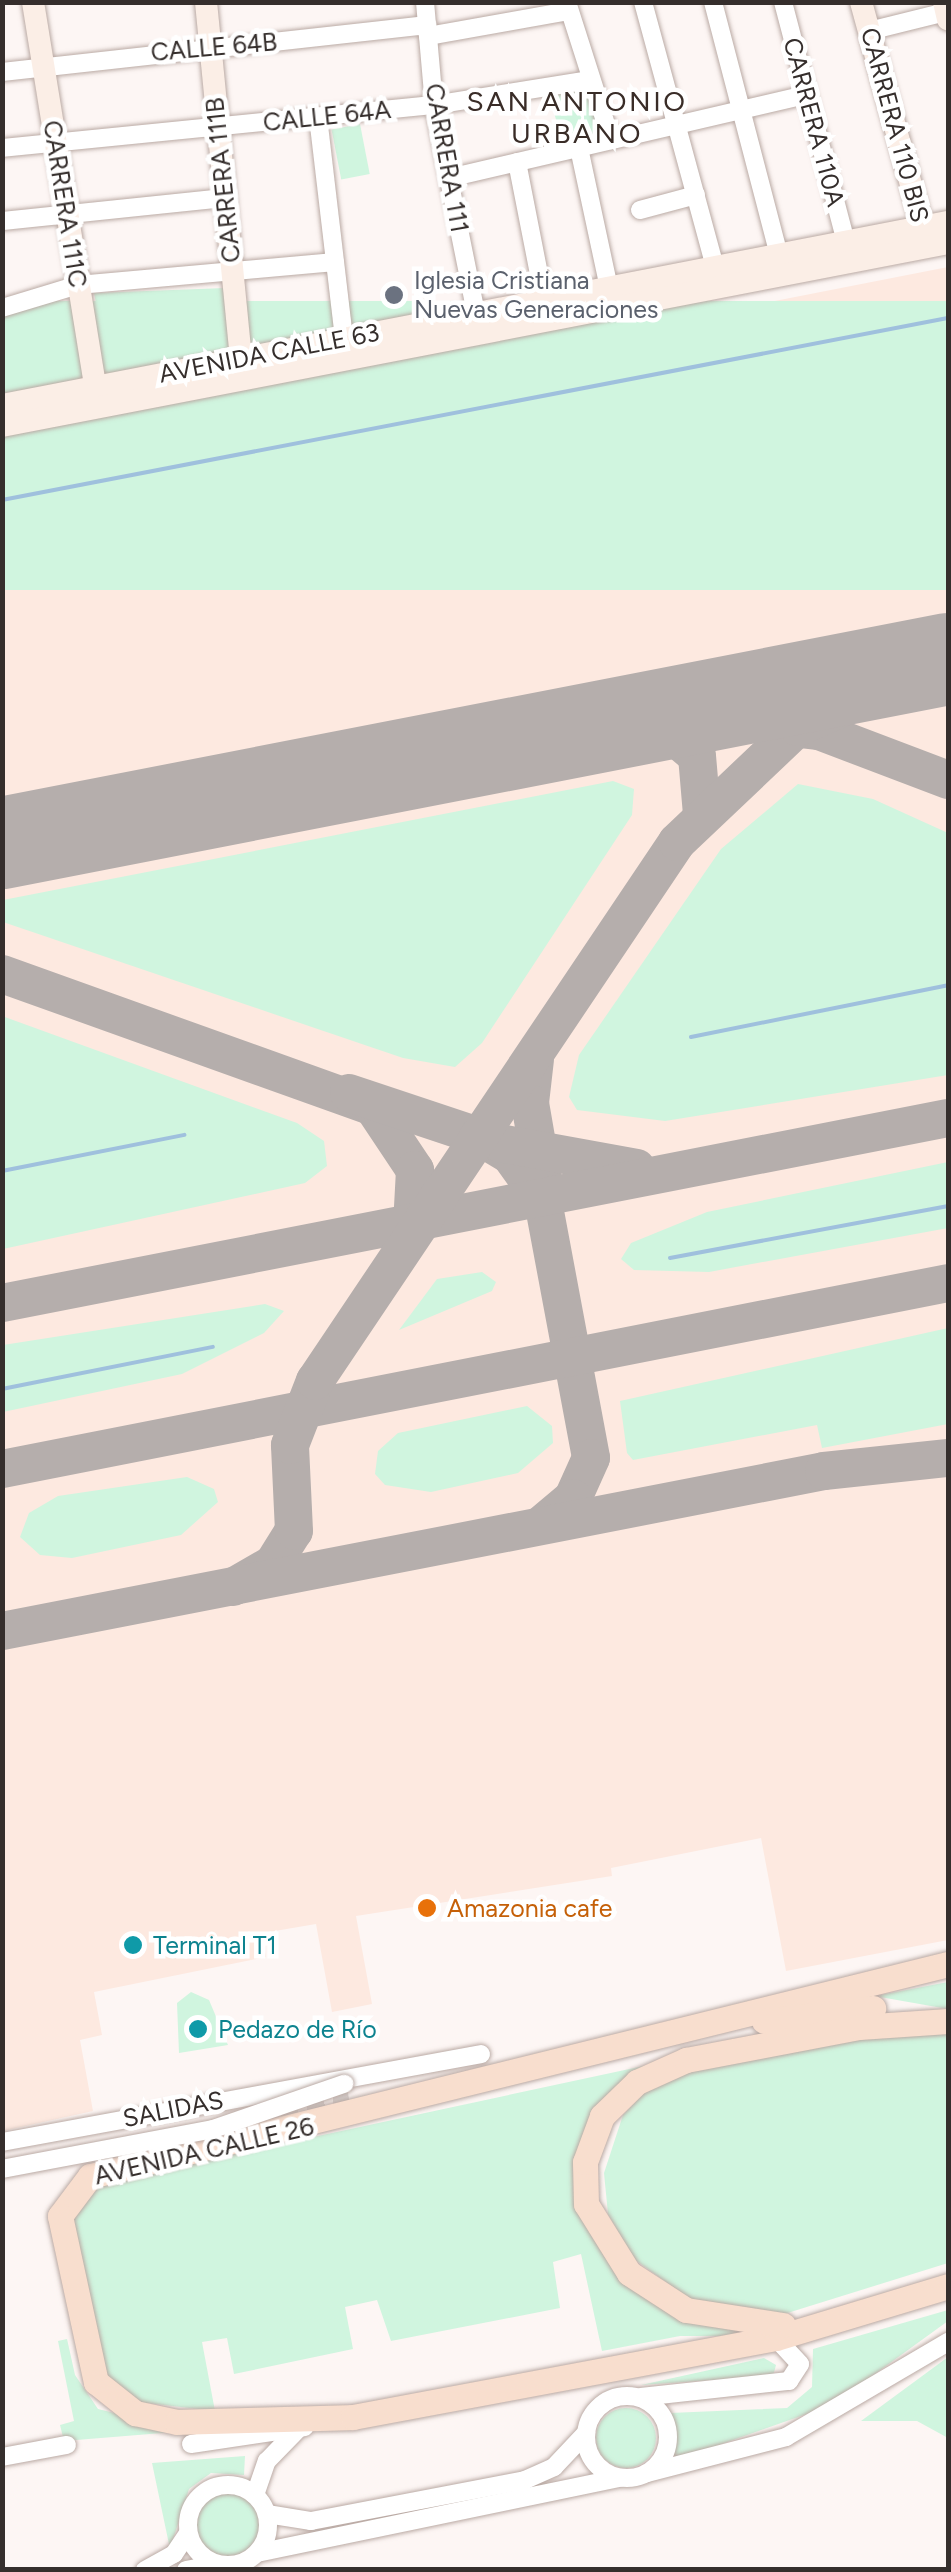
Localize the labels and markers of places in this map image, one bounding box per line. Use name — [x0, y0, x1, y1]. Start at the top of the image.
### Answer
place label: Iglesia Cristiana Nuevas Generaciones — [414, 266, 658, 325]
marker: Iglesia Cristiana Nuevas Generaciones — [383, 284, 405, 306]
place label: Amazonia cafe — [447, 1893, 612, 1923]
marker: Amazonia cafe — [416, 1897, 438, 1919]
place label: Terminal T1 — [153, 1930, 277, 1960]
marker: Terminal T1 — [122, 1934, 144, 1956]
place label: Pedazo de Río — [218, 2014, 377, 2044]
marker: Pedazo de Río — [187, 2018, 209, 2040]

